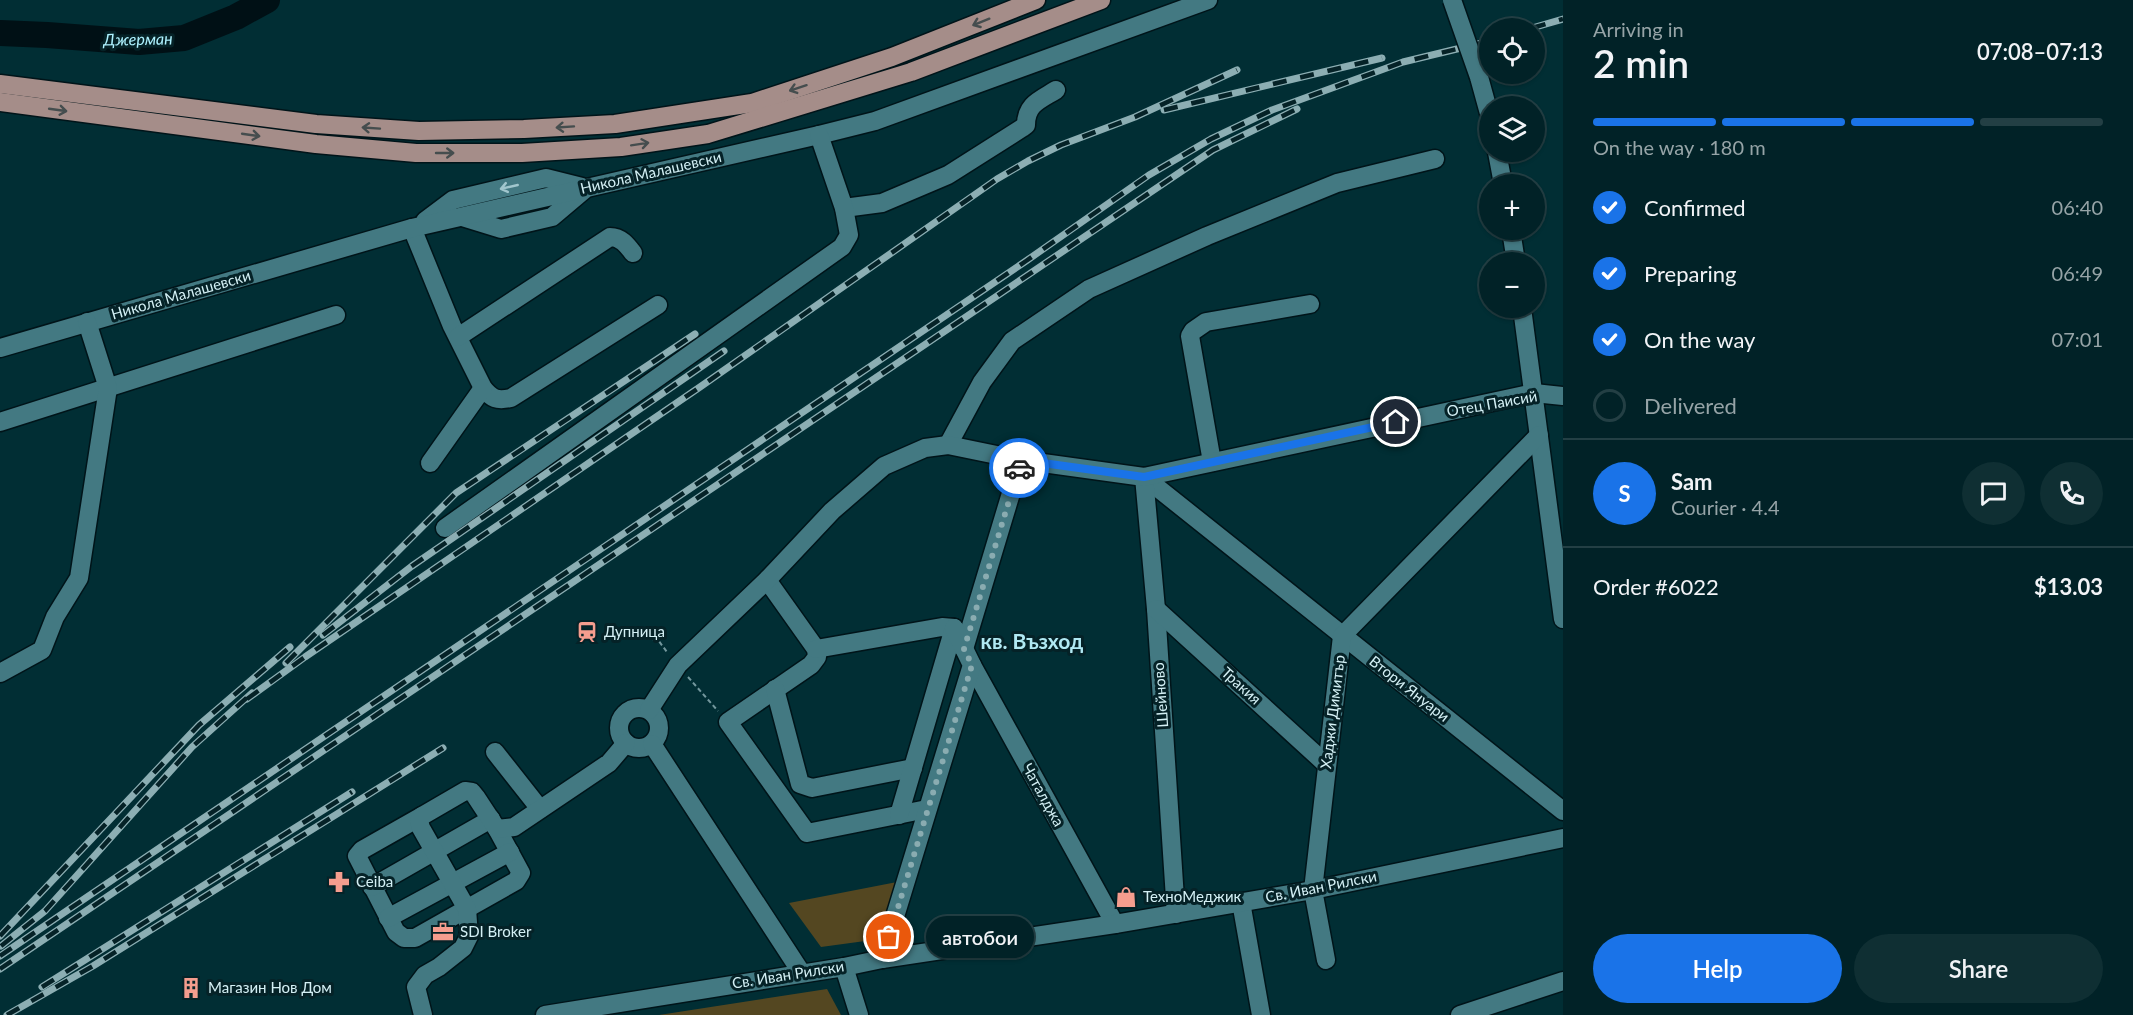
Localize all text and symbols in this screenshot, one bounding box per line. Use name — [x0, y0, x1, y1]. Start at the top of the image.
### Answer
one-way arrow — [973, 17, 991, 28]
text: Arriving in — [1593, 17, 1684, 41]
map controls — [1479, 18, 1545, 318]
button: locate — [1479, 18, 1545, 84]
water label: Джерман — [102, 28, 173, 49]
text: 07:08–07:13 — [1977, 38, 2103, 65]
text: 2 min — [1593, 40, 1689, 86]
one-way arrow — [789, 83, 808, 94]
button: layers — [1479, 96, 1545, 162]
one-way arrow — [48, 104, 67, 115]
one-way arrow — [361, 122, 381, 133]
one-way arrow — [556, 122, 576, 133]
one-way arrow — [241, 130, 261, 141]
text: On the way · 180 m — [1593, 135, 1766, 159]
one-way arrow — [629, 139, 649, 150]
one-way arrow — [435, 147, 455, 159]
street label: Никола Малашевски — [578, 147, 723, 197]
button: + — [1479, 174, 1545, 240]
one-way arrow — [500, 181, 519, 193]
icon: check — [1593, 191, 1626, 224]
text: Confirmed — [1644, 194, 1746, 221]
text: 06:40 — [2052, 195, 2103, 219]
button: − — [1479, 252, 1545, 318]
icon: check — [1593, 257, 1626, 290]
text: Preparing — [1644, 260, 1736, 287]
text: 06:49 — [2052, 261, 2103, 285]
street label: Никола Малашевски — [109, 265, 253, 323]
icon: check — [1593, 323, 1626, 356]
text: On the way — [1644, 326, 1755, 353]
text: 07:01 — [2052, 327, 2103, 351]
street label: Отец Паисий — [1445, 386, 1538, 420]
text: Delivered — [1644, 392, 1737, 419]
pin — [1370, 396, 1421, 447]
icon: home — [1379, 405, 1412, 438]
courier — [989, 438, 1049, 498]
icon: car — [1003, 452, 1036, 485]
button: chat — [1962, 462, 2025, 525]
button: phone — [2040, 462, 2103, 525]
text: Sam — [1671, 468, 1713, 495]
text: S — [1618, 480, 1631, 507]
text: Courier · 4.4 — [1671, 495, 1780, 519]
text: Order #6022 — [1593, 573, 1719, 600]
text: $13.03 — [2034, 573, 2103, 600]
station icon: Дупница — [575, 620, 599, 644]
place label: Дупница — [604, 622, 665, 640]
district label: кв. Възход — [981, 628, 1083, 653]
street label: Втори Януари — [1366, 651, 1453, 725]
street label: Хаджи Димитър — [1316, 654, 1348, 770]
street label: Шейново — [1149, 662, 1171, 728]
street label: Тракия — [1218, 663, 1265, 708]
street label: Чаталджа — [1019, 760, 1069, 829]
street label: Св. Иван Рилски — [1264, 866, 1378, 906]
pharmacy icon: Ceiba — [327, 870, 351, 894]
place label: Ceiba — [356, 872, 393, 890]
shop icon: ТехноМеджик — [1114, 885, 1138, 909]
place label: ТехноМеджик — [1143, 887, 1242, 905]
pin — [863, 911, 914, 962]
callout: автобои — [925, 916, 1033, 958]
office icon: SDI Broker — [431, 920, 455, 944]
icon: bag — [872, 920, 905, 953]
place label: SDI Broker — [460, 922, 532, 940]
text: автобои — [942, 925, 1018, 949]
button: Help — [1593, 934, 1842, 1003]
button: Share — [1854, 934, 2103, 1003]
street label: Св. Иван Рилски — [731, 956, 845, 992]
building icon: Магазин Нов Дом — [179, 976, 203, 1000]
place label: Магазин Нов Дом — [208, 978, 332, 996]

